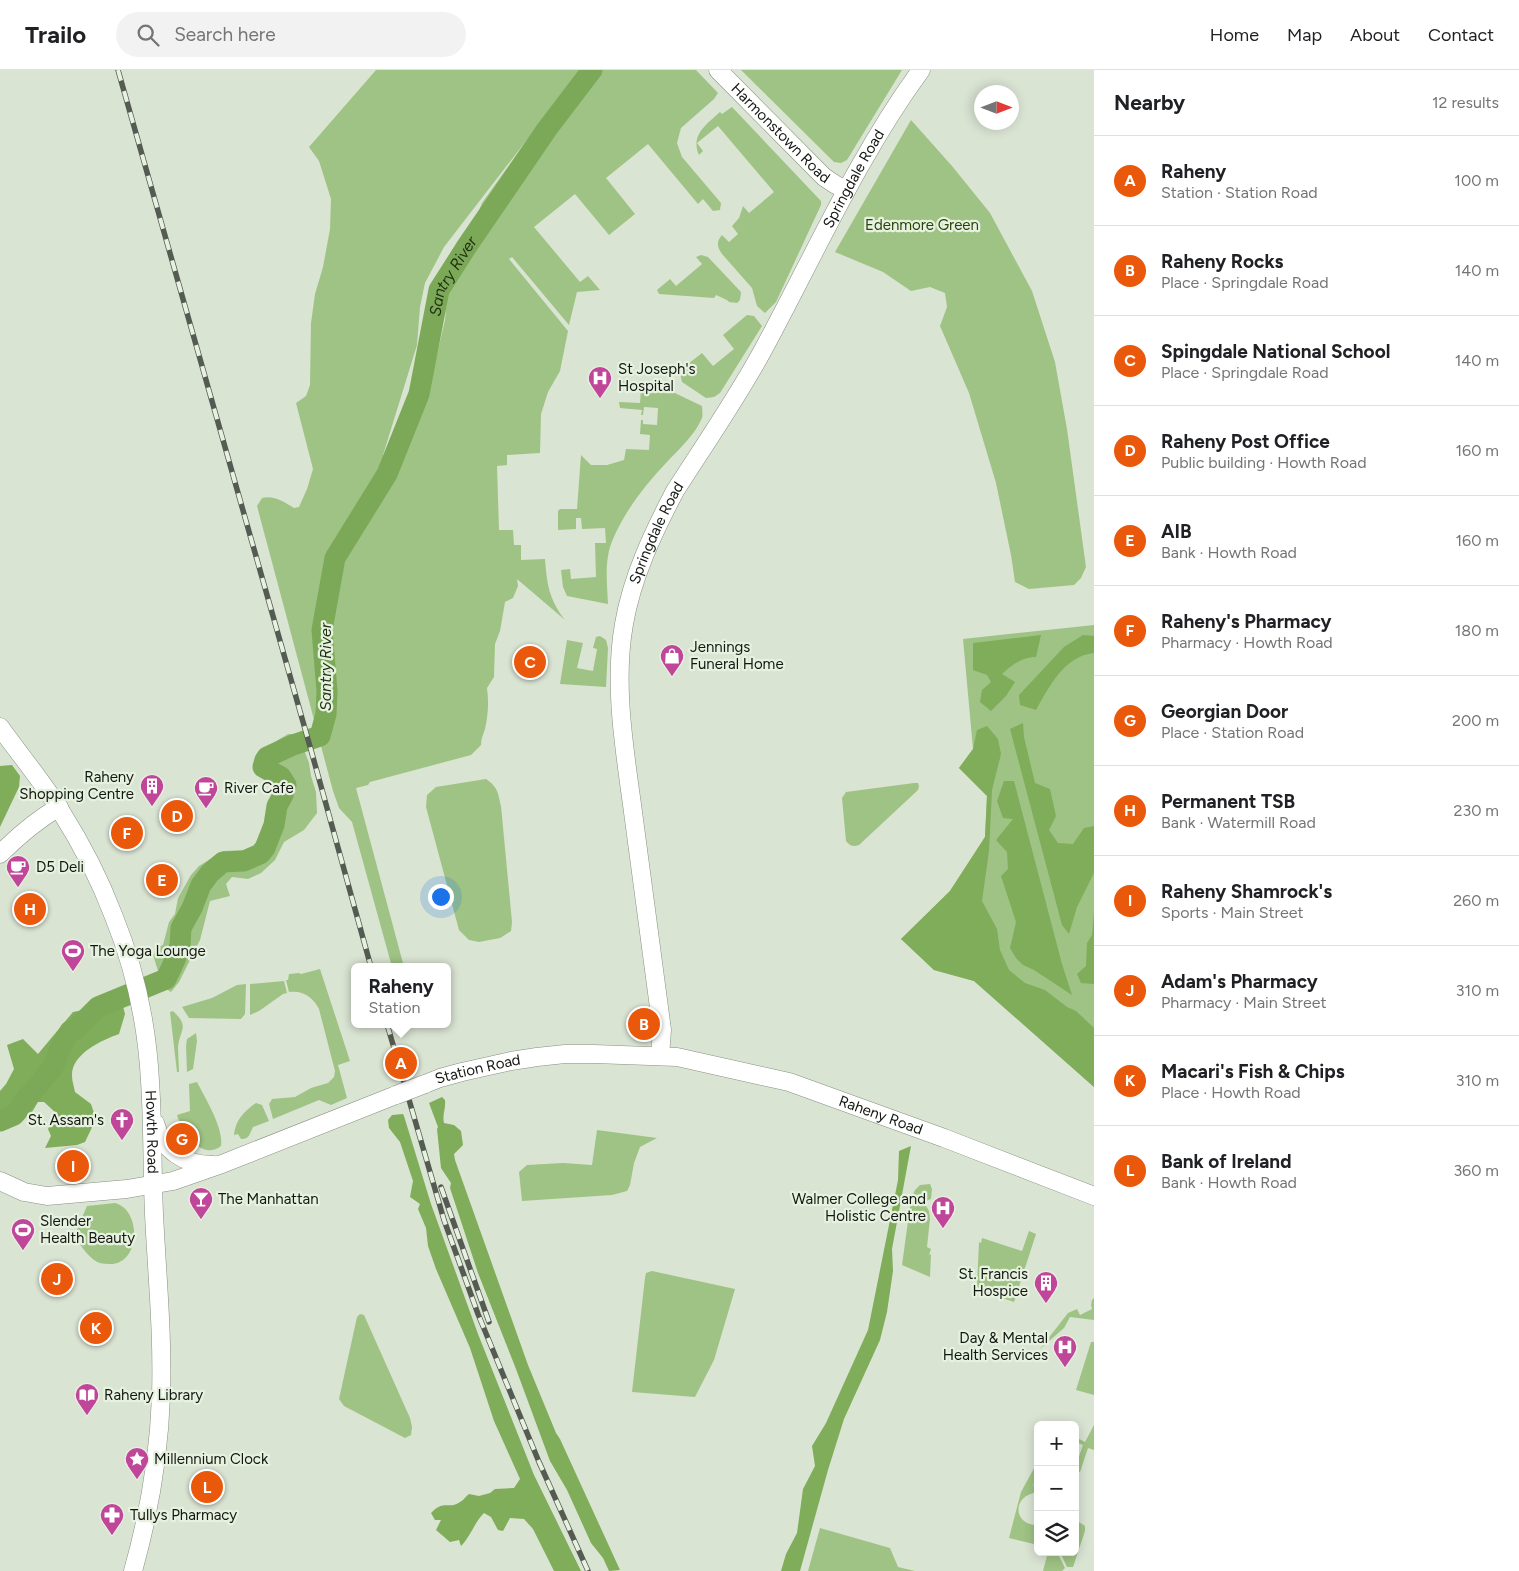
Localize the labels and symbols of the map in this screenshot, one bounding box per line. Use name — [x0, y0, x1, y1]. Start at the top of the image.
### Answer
street label: Harmonstown Road — [727, 80, 833, 187]
north arrow — [974, 85, 1019, 130]
street label: Springdale Road — [819, 126, 888, 231]
park label: Edenmore Green — [865, 216, 979, 234]
water label: Santry River — [425, 232, 481, 318]
place label: St Joseph's Hospital — [618, 360, 695, 395]
hospital icon: St Joseph's Hospital — [587, 365, 613, 399]
street label: Springdale Road — [626, 479, 687, 586]
water label: Santry River — [316, 622, 335, 711]
place label: Jennings Funeral Home — [690, 638, 784, 673]
pin: C — [514, 643, 546, 681]
shop icon: Jennings Funeral Home — [659, 643, 685, 677]
place label: Raheny Shopping Centre — [19, 768, 134, 803]
building icon: Raheny Shopping Centre — [139, 773, 165, 807]
cafe icon: River Cafe — [193, 775, 219, 809]
place label: River Cafe — [224, 779, 294, 797]
pin: D — [161, 797, 193, 835]
pin: F — [111, 814, 143, 852]
cafe icon: D5 Deli — [5, 854, 31, 888]
place label: D5 Deli — [36, 858, 84, 876]
pin: E — [146, 861, 178, 899]
your location — [428, 884, 454, 910]
pin: H — [14, 890, 46, 928]
sports icon: The Yoga Lounge — [60, 938, 86, 972]
place label: The Yoga Lounge — [90, 942, 206, 960]
pin: B — [628, 1005, 660, 1043]
pin: A — [385, 1044, 417, 1082]
street label: Station Road — [432, 1051, 522, 1088]
street label: Howth Road — [142, 1089, 162, 1174]
street label: Raheny Road — [836, 1092, 925, 1139]
church icon: St. Assam's — [109, 1107, 135, 1141]
place label: St. Assam's — [28, 1111, 104, 1129]
pin: G — [166, 1120, 198, 1158]
pin: I — [57, 1147, 89, 1185]
bar icon: The Manhattan — [188, 1186, 214, 1220]
place label: The Manhattan — [218, 1190, 319, 1208]
place label: Walmer College and Holistic Centre — [792, 1190, 926, 1225]
hospital icon: Walmer College and Holistic Centre — [930, 1195, 956, 1229]
place label: Slender Health Beauty — [40, 1212, 135, 1247]
sports icon: Slender Health Beauty — [10, 1217, 36, 1251]
pin: J — [41, 1260, 73, 1298]
place label: St. Francis Hospice — [959, 1265, 1028, 1300]
building icon: St. Francis Hospice — [1033, 1270, 1059, 1304]
pin: K — [80, 1309, 112, 1347]
place label: Day & Mental Health Services — [943, 1329, 1048, 1364]
hospital icon: Day & Mental Health Services — [1052, 1334, 1078, 1368]
library icon: Raheny Library — [74, 1382, 100, 1416]
place label: Raheny Library — [104, 1386, 203, 1404]
place icon: Millennium Clock — [124, 1446, 150, 1480]
place label: Millennium Clock — [154, 1450, 269, 1468]
pin: L — [191, 1468, 223, 1506]
pharmacy icon: Tullys Pharmacy — [99, 1502, 125, 1536]
place label: Tullys Pharmacy — [130, 1506, 237, 1524]

